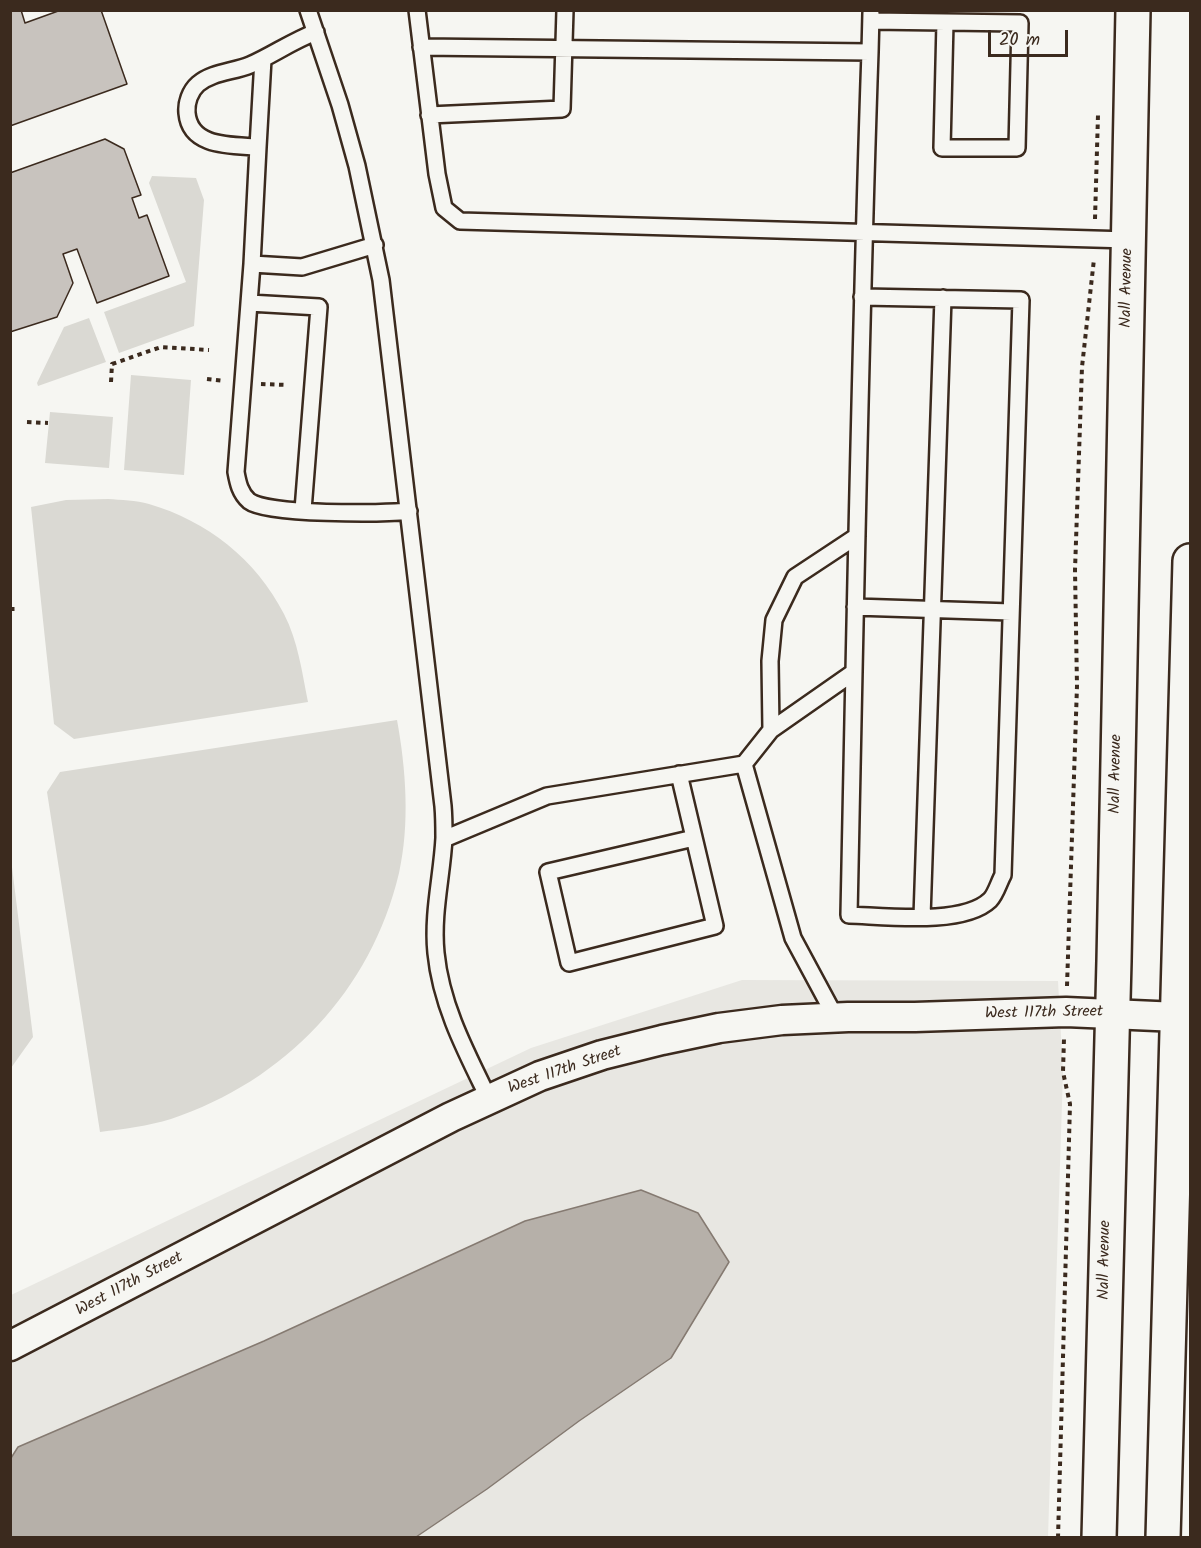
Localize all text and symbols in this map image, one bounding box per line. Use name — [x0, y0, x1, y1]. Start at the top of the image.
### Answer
scale bar — [991, 18, 1070, 56]
text: 20 m — [999, 26, 1040, 55]
street label: Nall Avenue — [1118, 248, 1138, 328]
street label: Nall Avenue — [1107, 734, 1127, 814]
street label: West 117th Street — [985, 1003, 1103, 1025]
street label: West 117th Street — [506, 1043, 624, 1099]
street label: Nall Avenue — [1096, 1220, 1116, 1300]
street label: West 117th Street — [73, 1249, 187, 1321]

